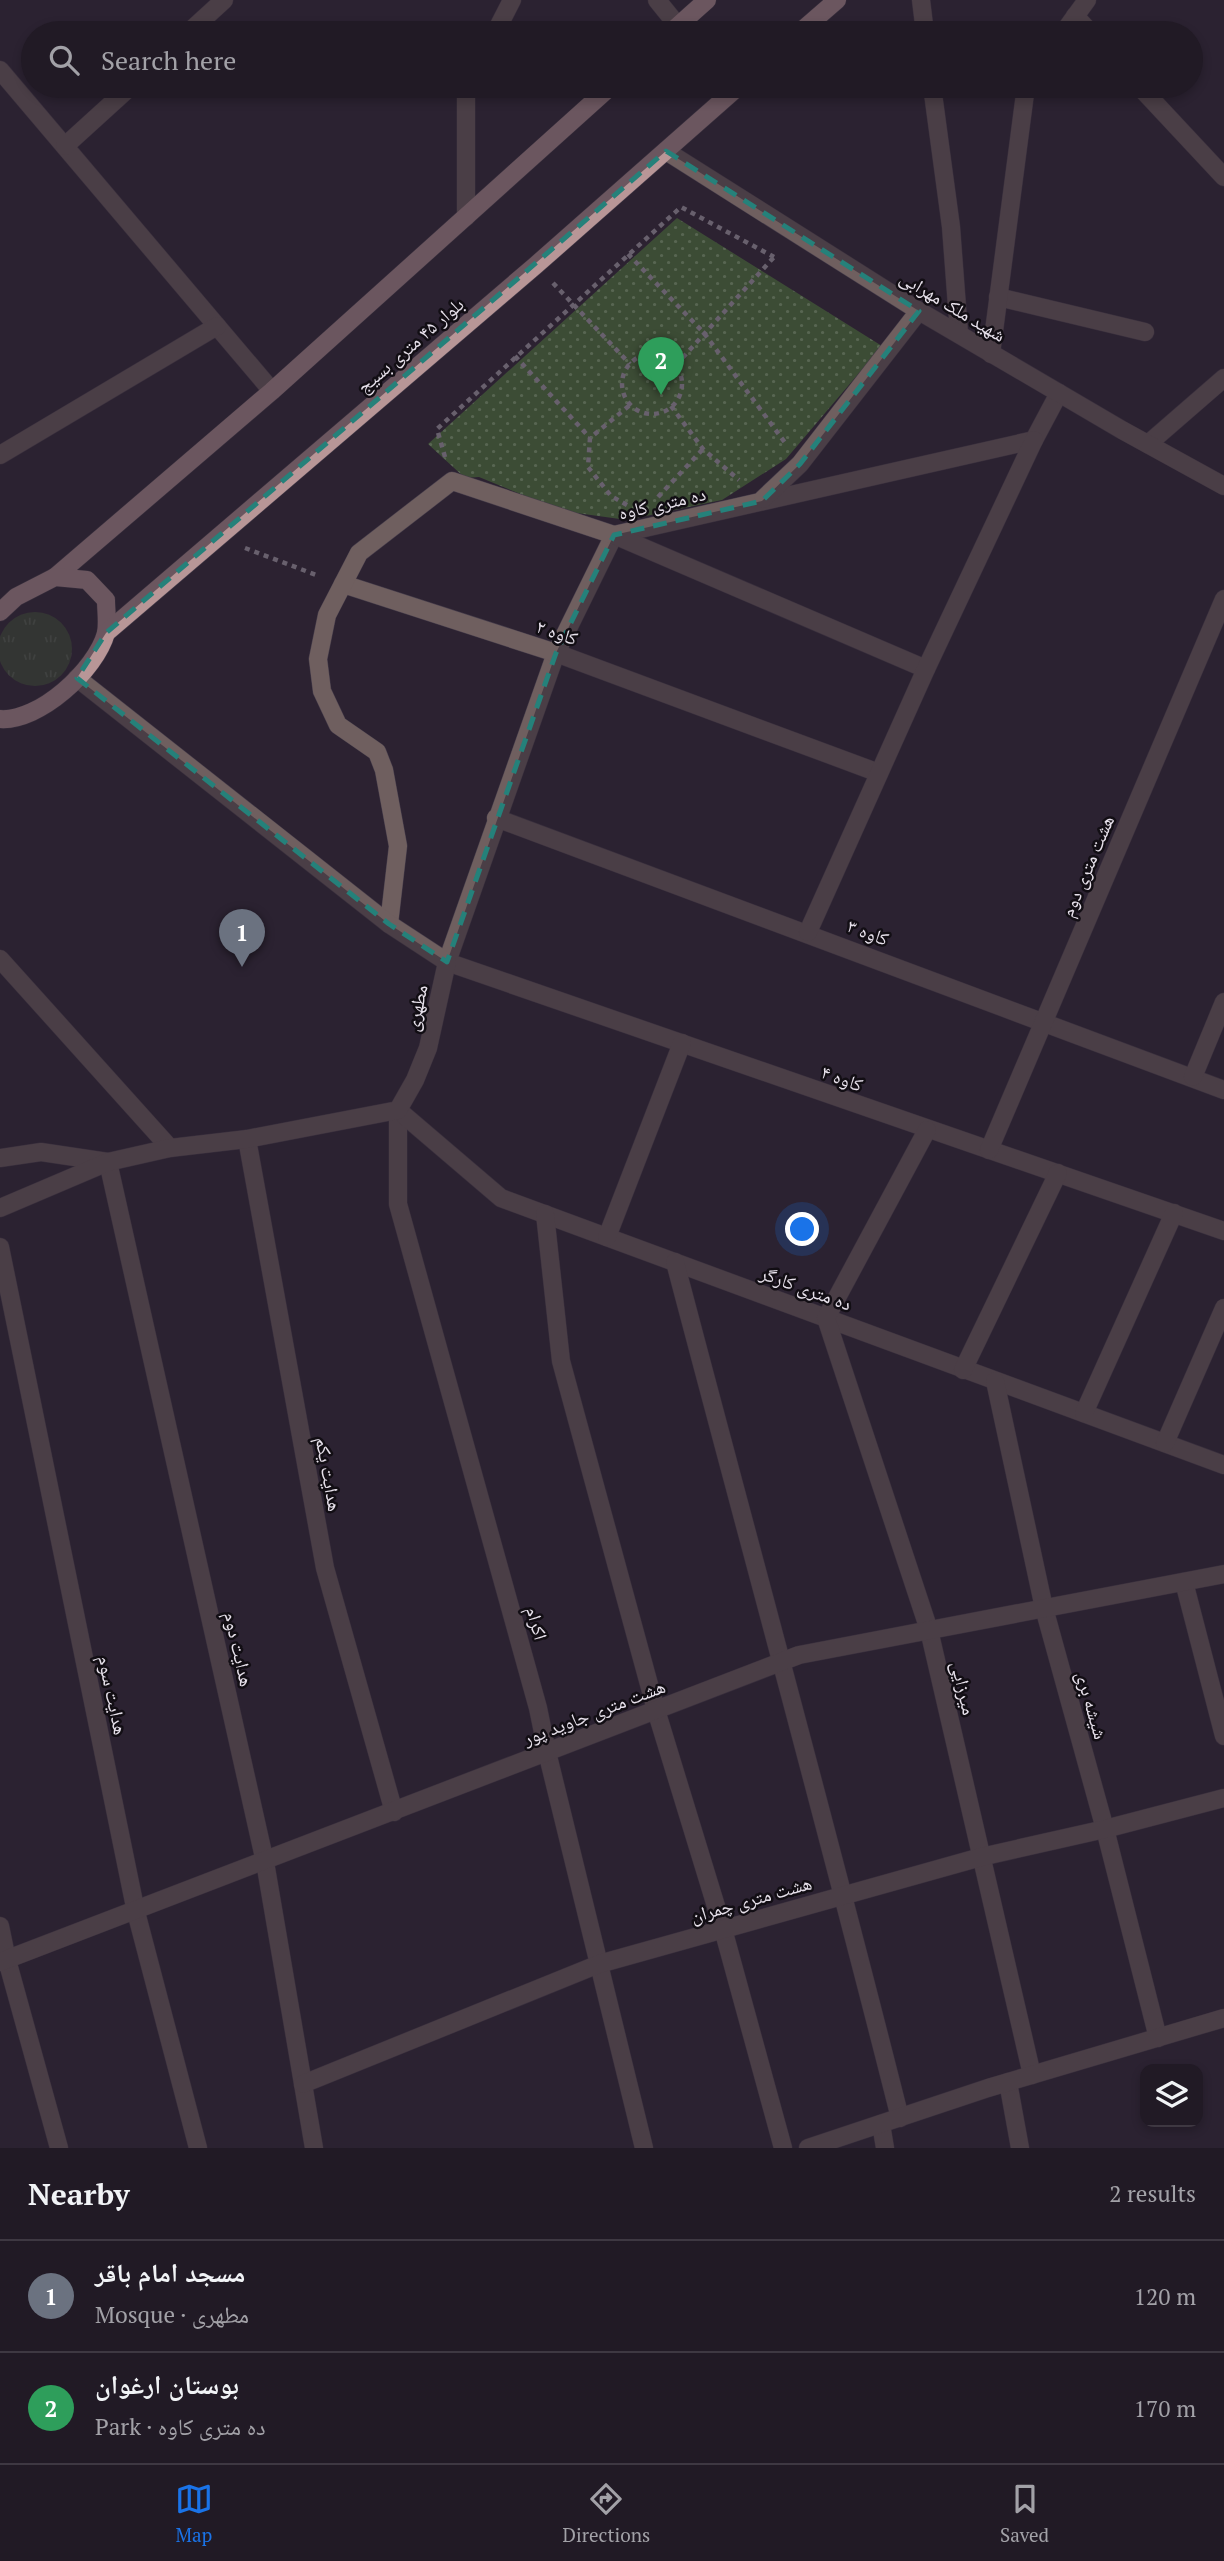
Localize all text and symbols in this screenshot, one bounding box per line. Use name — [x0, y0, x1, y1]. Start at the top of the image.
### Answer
search box — [21, 21, 1203, 98]
icon: search — [45, 41, 83, 79]
text: Search here — [101, 43, 236, 77]
street label: شهید ملک مهرابی — [896, 264, 1011, 347]
street label: بلوار ۴۵ متری بسیج — [351, 291, 469, 399]
pin: 2 — [638, 337, 684, 395]
street label: ده متری کاوه — [616, 480, 708, 525]
street label: کاوه ۲ — [533, 613, 581, 650]
street label: هشت متری دوم — [1054, 811, 1121, 921]
pin: 1 — [219, 909, 265, 967]
street label: کاوه ۳ — [844, 912, 893, 951]
street label: مطهری — [398, 982, 433, 1034]
street label: کاوه ۴ — [818, 1059, 867, 1097]
your location — [785, 1212, 819, 1246]
street label: ده متری کارگر — [756, 1259, 855, 1316]
street label: هدایت یکم — [310, 1435, 348, 1513]
street label: اکرام — [519, 1603, 554, 1643]
street label: هدایت دوم — [217, 1609, 260, 1689]
street label: هدایت سوم — [91, 1653, 134, 1737]
street label: میرزایی — [946, 1658, 983, 1717]
street label: شیشه بری — [1071, 1668, 1114, 1742]
street label: هشت متری جاوید پور — [518, 1673, 669, 1751]
street label: هشت متری چمران — [687, 1869, 814, 1928]
map controls — [1140, 2064, 1203, 2127]
button: layers — [1140, 2064, 1203, 2127]
text: Nearby — [28, 2174, 130, 2214]
text: 2 results — [1109, 2178, 1196, 2209]
text: مسجد امام باقر — [95, 2255, 245, 2289]
text: 1 — [45, 2281, 58, 2312]
text: 120 m — [1134, 2281, 1196, 2312]
text: Mosque · مطهری — [95, 2299, 249, 2330]
text: بوستان ارغوان — [95, 2367, 239, 2401]
text: 2 — [45, 2393, 58, 2424]
text: 170 m — [1134, 2393, 1196, 2424]
text: Park · ده متری کاوه — [95, 2411, 266, 2442]
tab: Map — [175, 2480, 213, 2547]
tab: Directions — [563, 2480, 650, 2547]
tab: Saved — [1000, 2480, 1049, 2547]

